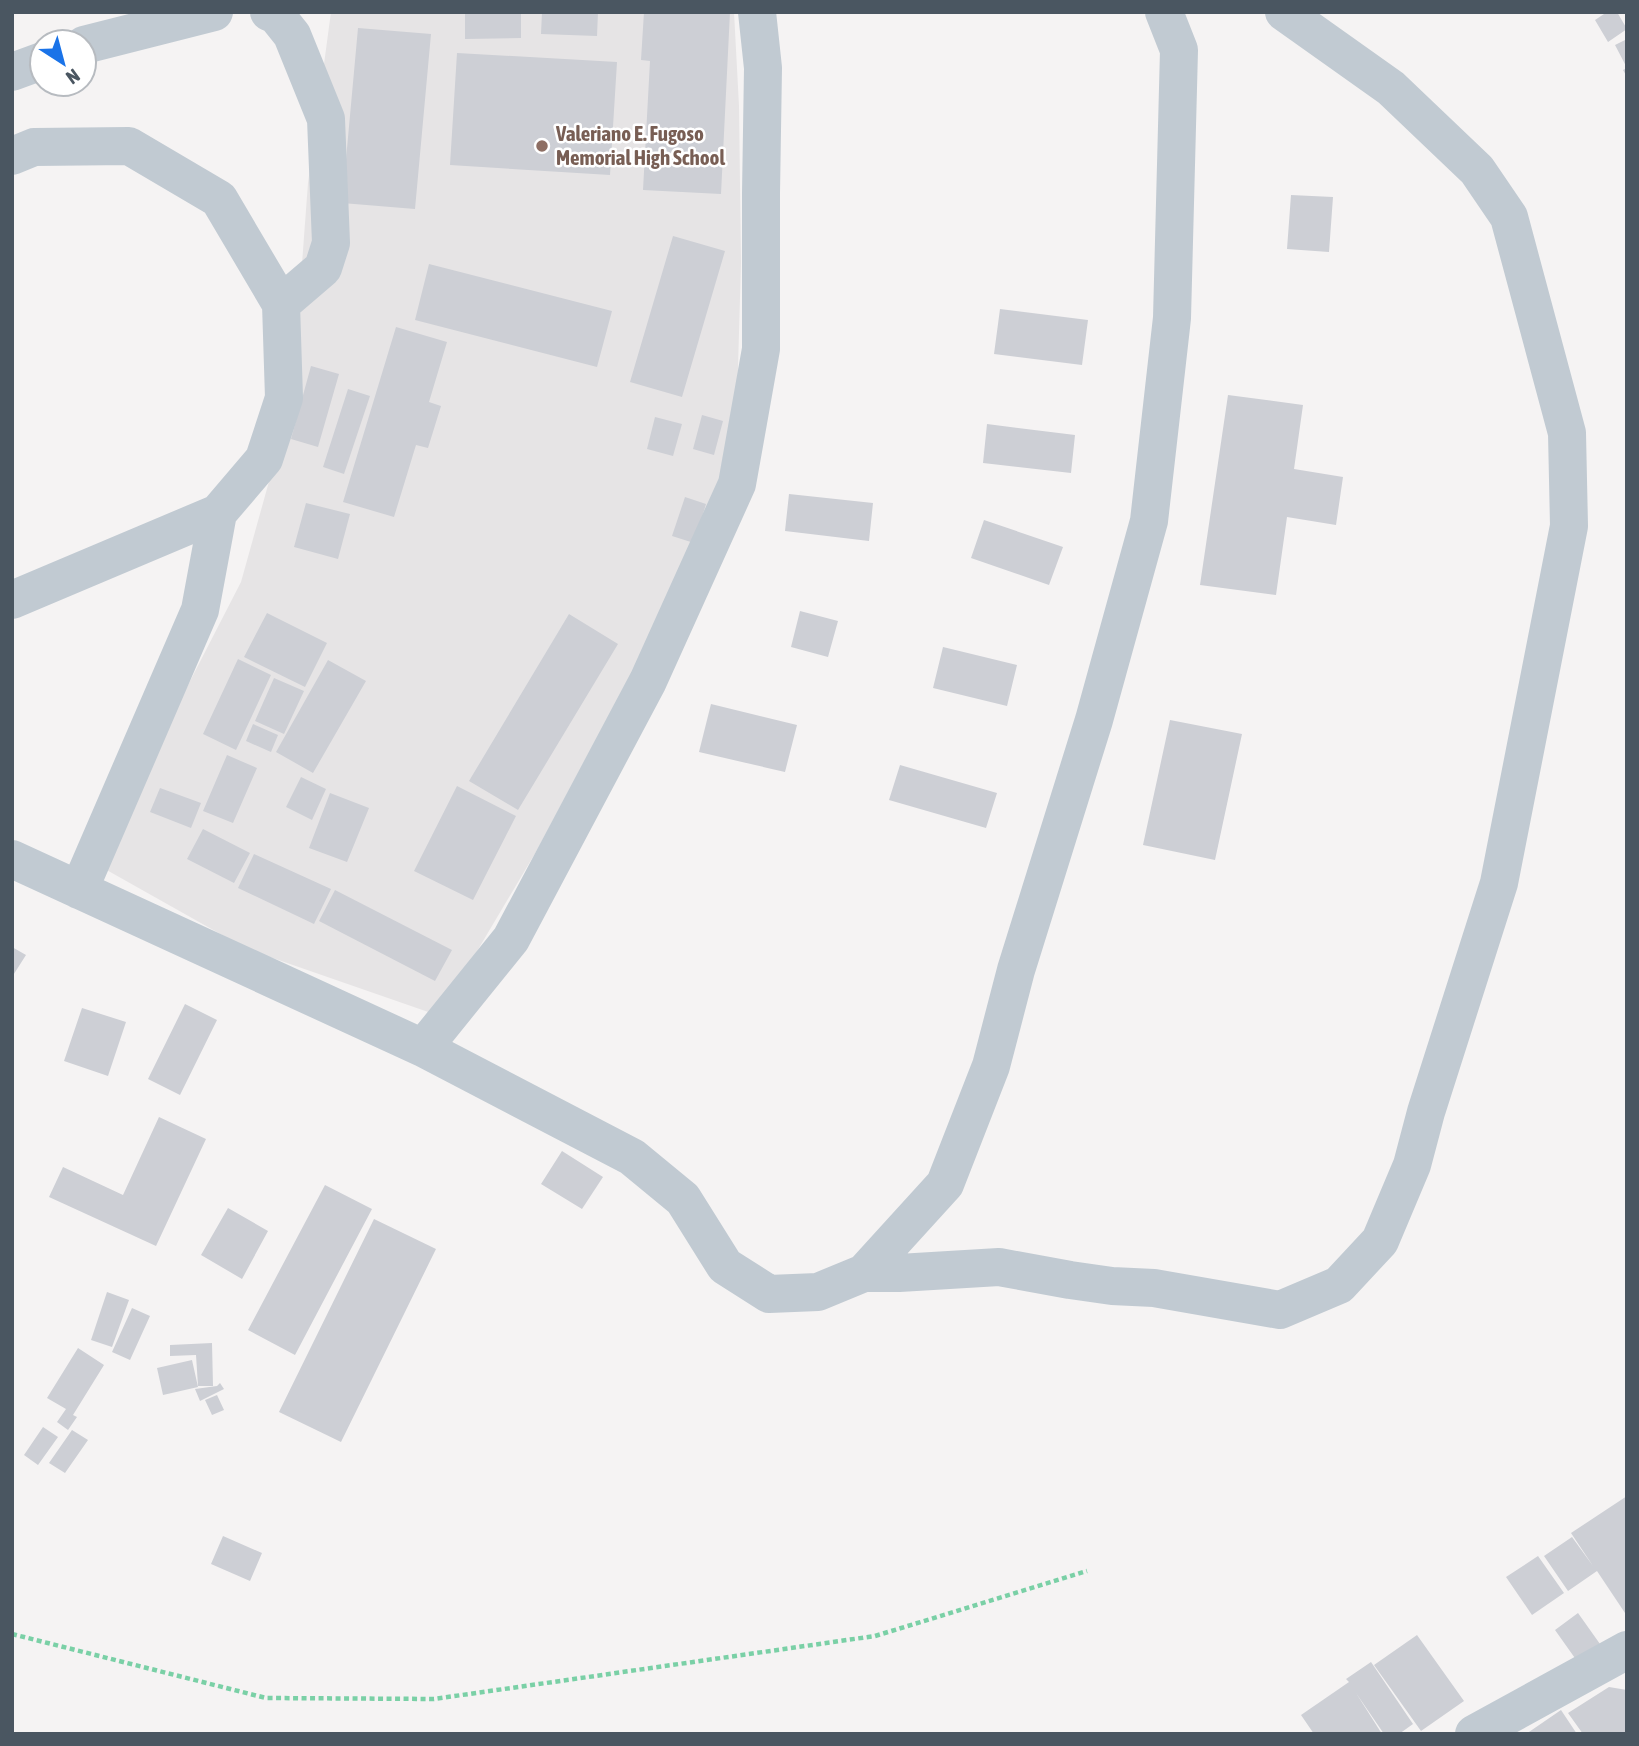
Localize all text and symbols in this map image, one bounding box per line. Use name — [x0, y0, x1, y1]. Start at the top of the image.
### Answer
north arrow — [28, 28, 98, 98]
text: N — [62, 65, 84, 89]
place label: Valeriano E. Fugoso Memorial High School — [555, 121, 725, 169]
marker: Valeriano E. Fugoso Memorial High School — [534, 138, 550, 154]

